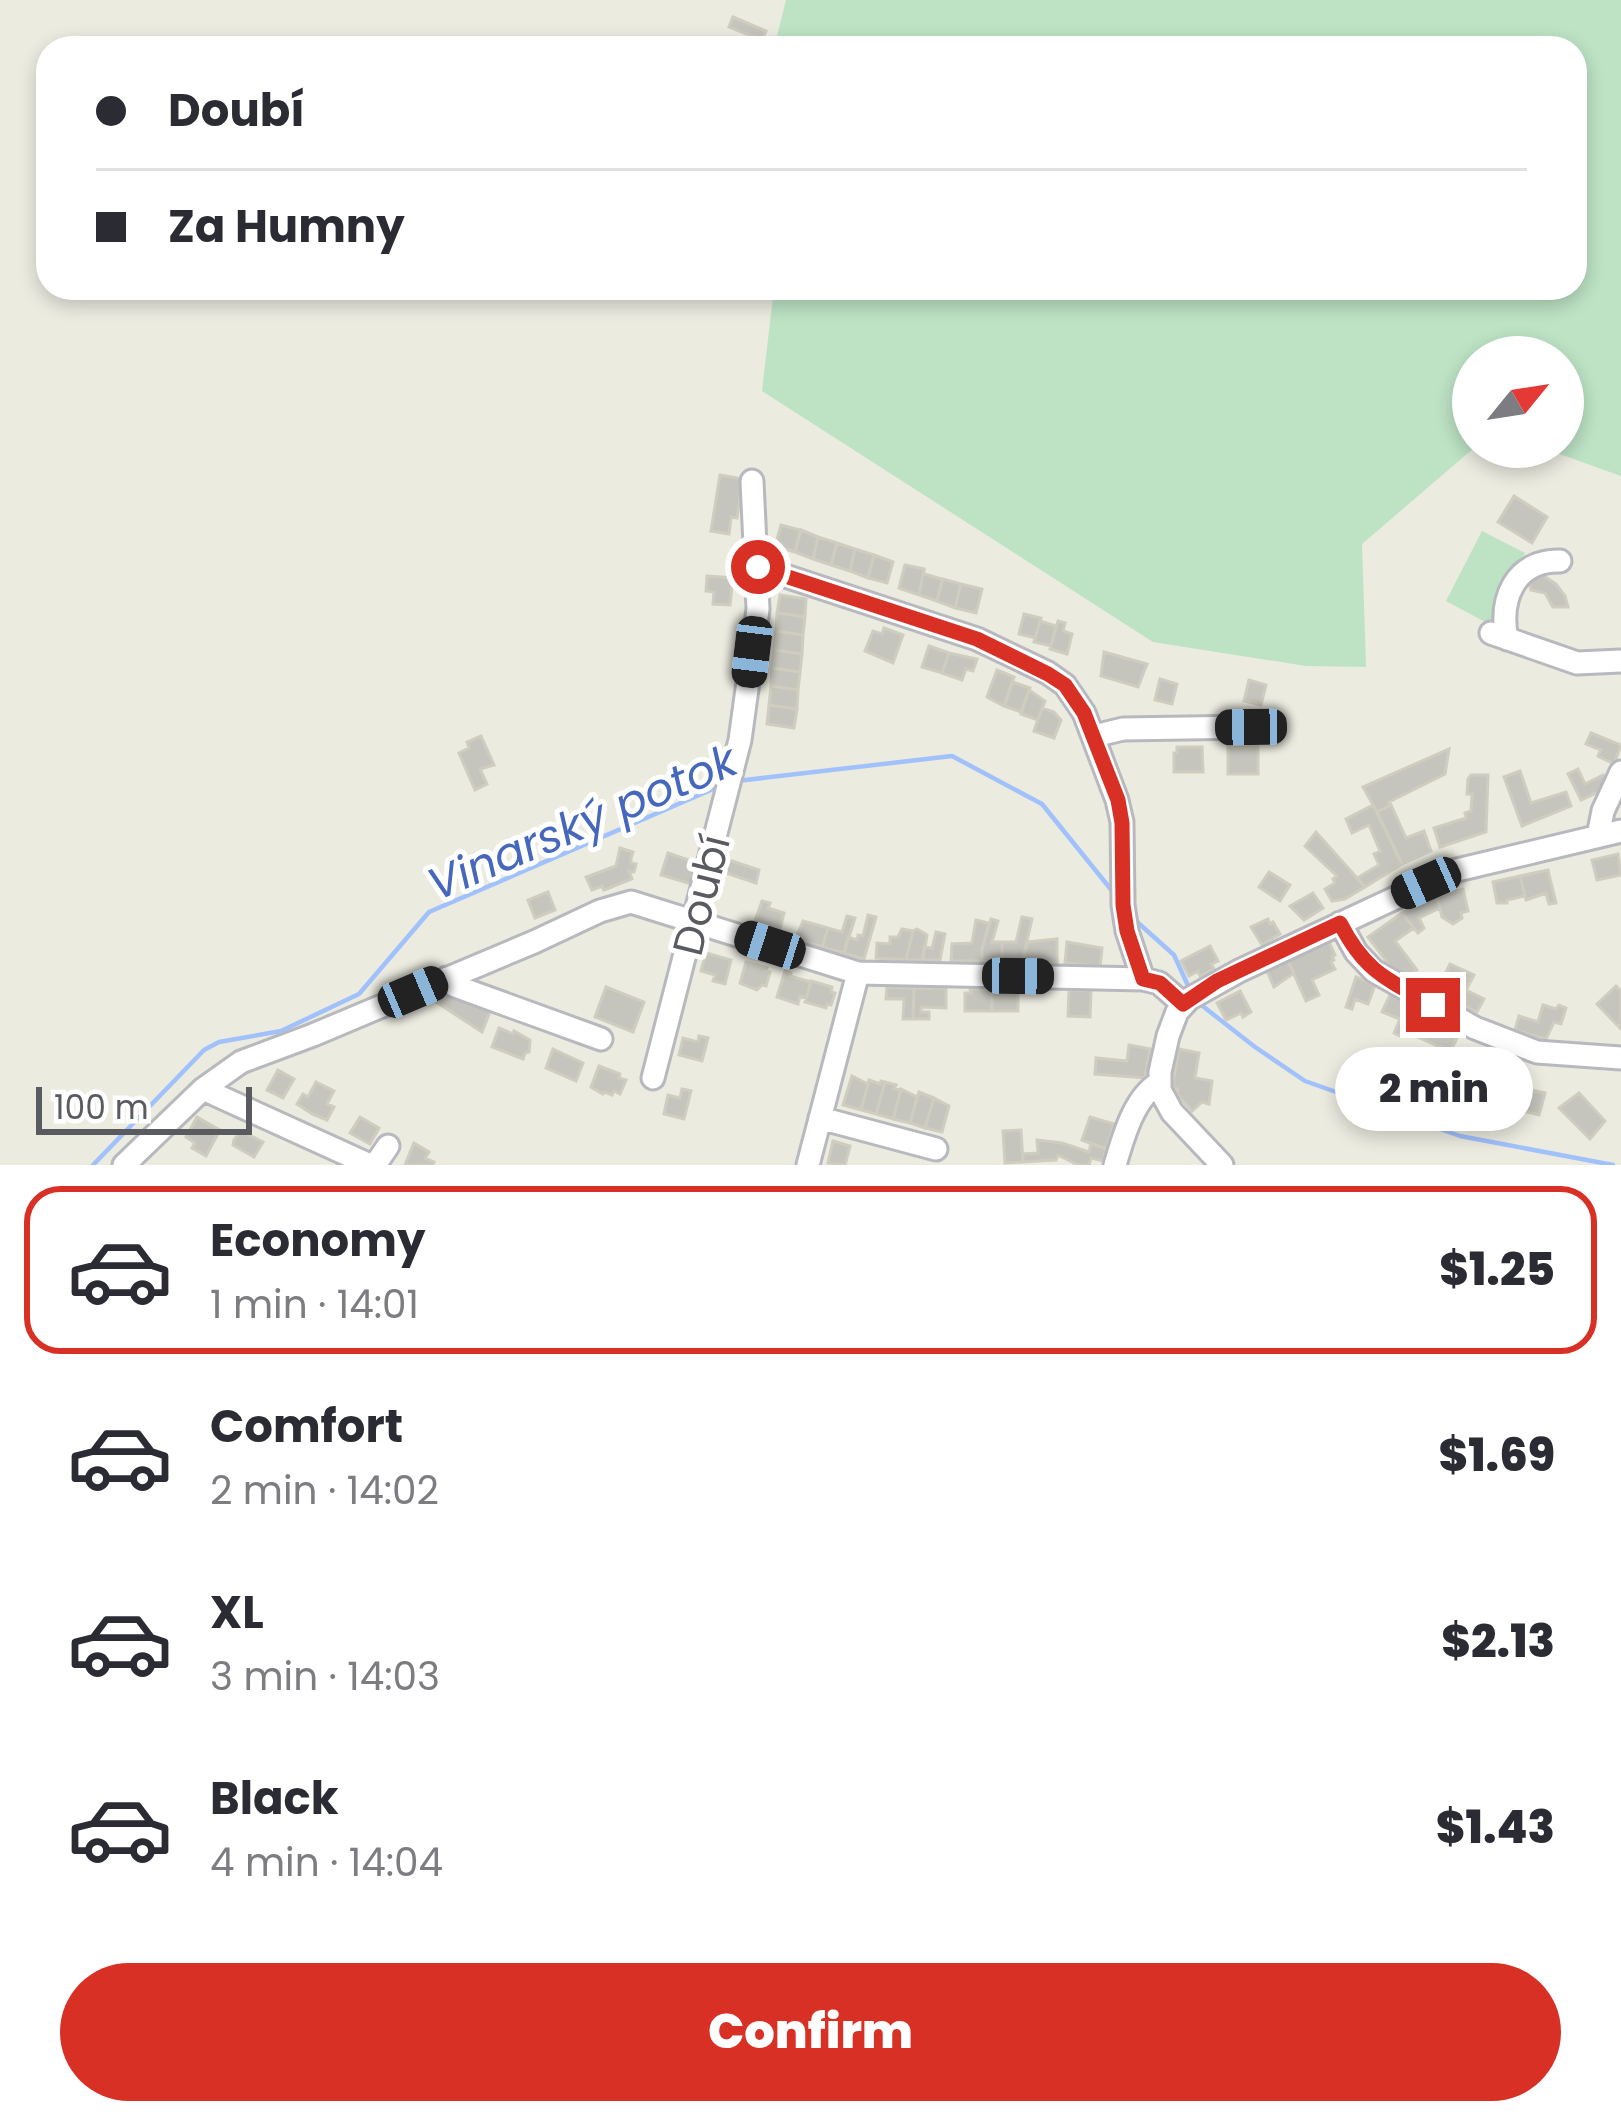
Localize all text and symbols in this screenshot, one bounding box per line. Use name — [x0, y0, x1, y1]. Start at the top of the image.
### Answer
text: Doubí — [168, 79, 305, 142]
text: Za Humny — [168, 195, 405, 258]
north arrow — [1452, 336, 1584, 468]
map controls — [1452, 336, 1584, 468]
route start — [731, 540, 785, 594]
car — [730, 614, 774, 690]
car — [1215, 708, 1287, 746]
water label: Vinarský potok — [418, 728, 748, 916]
street label: Doubí — [658, 829, 745, 962]
car — [1386, 852, 1466, 914]
car — [730, 917, 810, 973]
car — [982, 957, 1054, 995]
car — [373, 961, 453, 1023]
route end — [1406, 978, 1460, 1032]
callout: 2 min — [1334, 1047, 1532, 1131]
text: 2 min — [1379, 1061, 1489, 1116]
scale bar — [36, 1081, 252, 1134]
text: 100 m — [54, 1084, 149, 1131]
text: Economy — [210, 1209, 425, 1272]
icon: car — [66, 1216, 174, 1324]
text: $1.25 — [1439, 1238, 1555, 1301]
text: 1 min · 14:01 — [210, 1277, 419, 1332]
text: Comfort — [210, 1395, 403, 1458]
icon: car — [66, 1402, 174, 1510]
text: $1.69 — [1438, 1424, 1555, 1487]
text: 2 min · 14:02 — [210, 1463, 439, 1518]
text: XL — [210, 1581, 264, 1644]
icon: car — [66, 1588, 174, 1696]
text: $2.13 — [1441, 1610, 1555, 1673]
text: 3 min · 14:03 — [210, 1649, 440, 1704]
text: Black — [210, 1767, 339, 1830]
icon: car — [66, 1774, 174, 1882]
text: $1.43 — [1436, 1796, 1555, 1859]
text: 4 min · 14:04 — [210, 1835, 443, 1890]
button: Confirm — [60, 1963, 1561, 2101]

